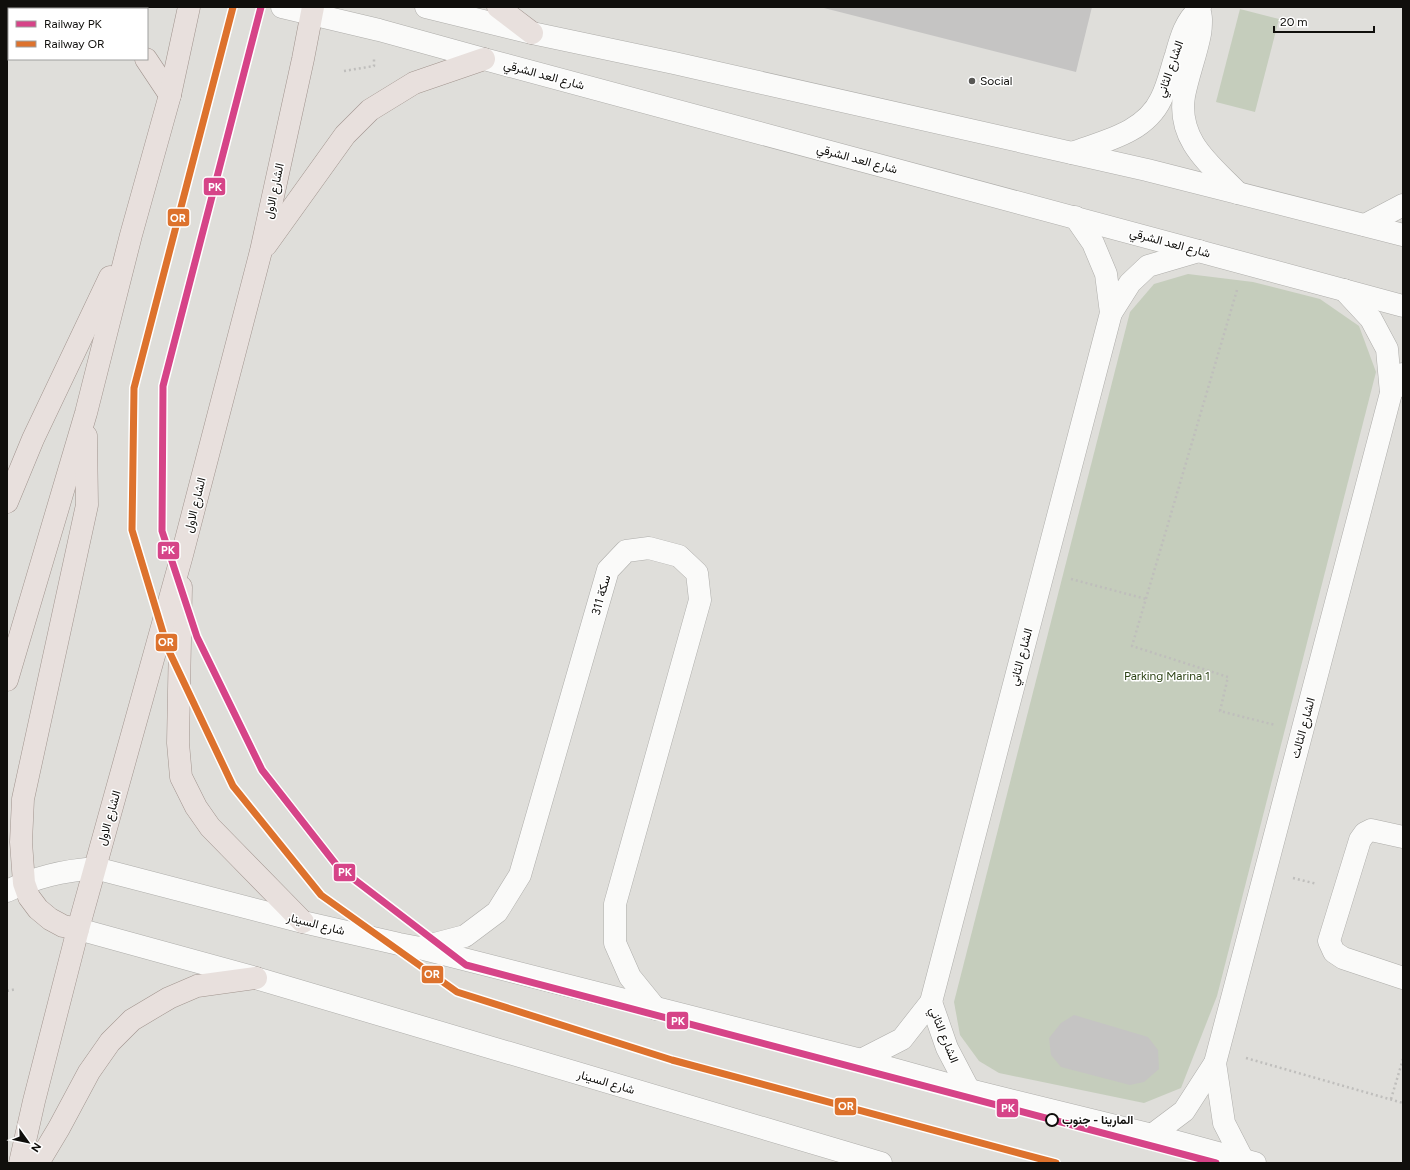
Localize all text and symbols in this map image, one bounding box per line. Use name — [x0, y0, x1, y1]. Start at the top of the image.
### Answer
legend — [8, 8, 148, 60]
scale bar — [1274, 8, 1374, 34]
text: 20 m — [1280, 15, 1308, 29]
text: Railway PK — [44, 17, 103, 31]
text: Railway OR — [44, 37, 104, 51]
street label: الشارع الثاني — [1154, 39, 1189, 100]
street label: شارع العد الشرقي — [501, 57, 586, 95]
place label: Social — [980, 74, 1012, 88]
marker: Social — [967, 76, 977, 86]
street label: شارع العد الشرقي — [814, 141, 899, 179]
street label: الشارع الاول — [261, 162, 289, 221]
line badge: PK — [203, 177, 226, 196]
text: PK — [208, 181, 223, 194]
line badge: OR — [167, 208, 190, 227]
text: OR — [170, 212, 186, 225]
street label: شارع العد الشرقي — [1127, 225, 1212, 263]
street label: الشارع الاول — [181, 476, 211, 535]
line badge: PK — [157, 541, 180, 560]
text: PK — [161, 544, 176, 557]
street label: سكة 311 — [589, 573, 613, 617]
street label: الشارع الثاني — [1007, 627, 1038, 688]
line badge: OR — [155, 633, 178, 652]
text: OR — [158, 636, 174, 649]
park label: Parking Marina 1 — [1124, 669, 1210, 683]
street label: الشارع الثالث — [1288, 696, 1320, 761]
street label: الشارع الاول — [94, 789, 125, 848]
line badge: PK — [333, 863, 356, 882]
text: PK — [338, 866, 353, 879]
street label: شارع السينار — [284, 910, 346, 940]
line badge: OR — [421, 965, 444, 984]
text: OR — [424, 968, 440, 981]
street label: الشارع الثاني — [924, 1005, 962, 1066]
line badge: PK — [666, 1011, 689, 1030]
text: PK — [671, 1015, 686, 1028]
street label: شارع السينار — [574, 1067, 636, 1099]
line badge: OR — [834, 1097, 857, 1116]
line badge: PK — [996, 1098, 1019, 1118]
text: OR — [838, 1100, 854, 1113]
text: PK — [1001, 1102, 1016, 1115]
marker: المارينا - جنوب — [1045, 1113, 1059, 1127]
place label: المارينا - جنوب — [1062, 1113, 1133, 1128]
north arrow — [8, 1122, 48, 1162]
text: N — [28, 1140, 44, 1154]

